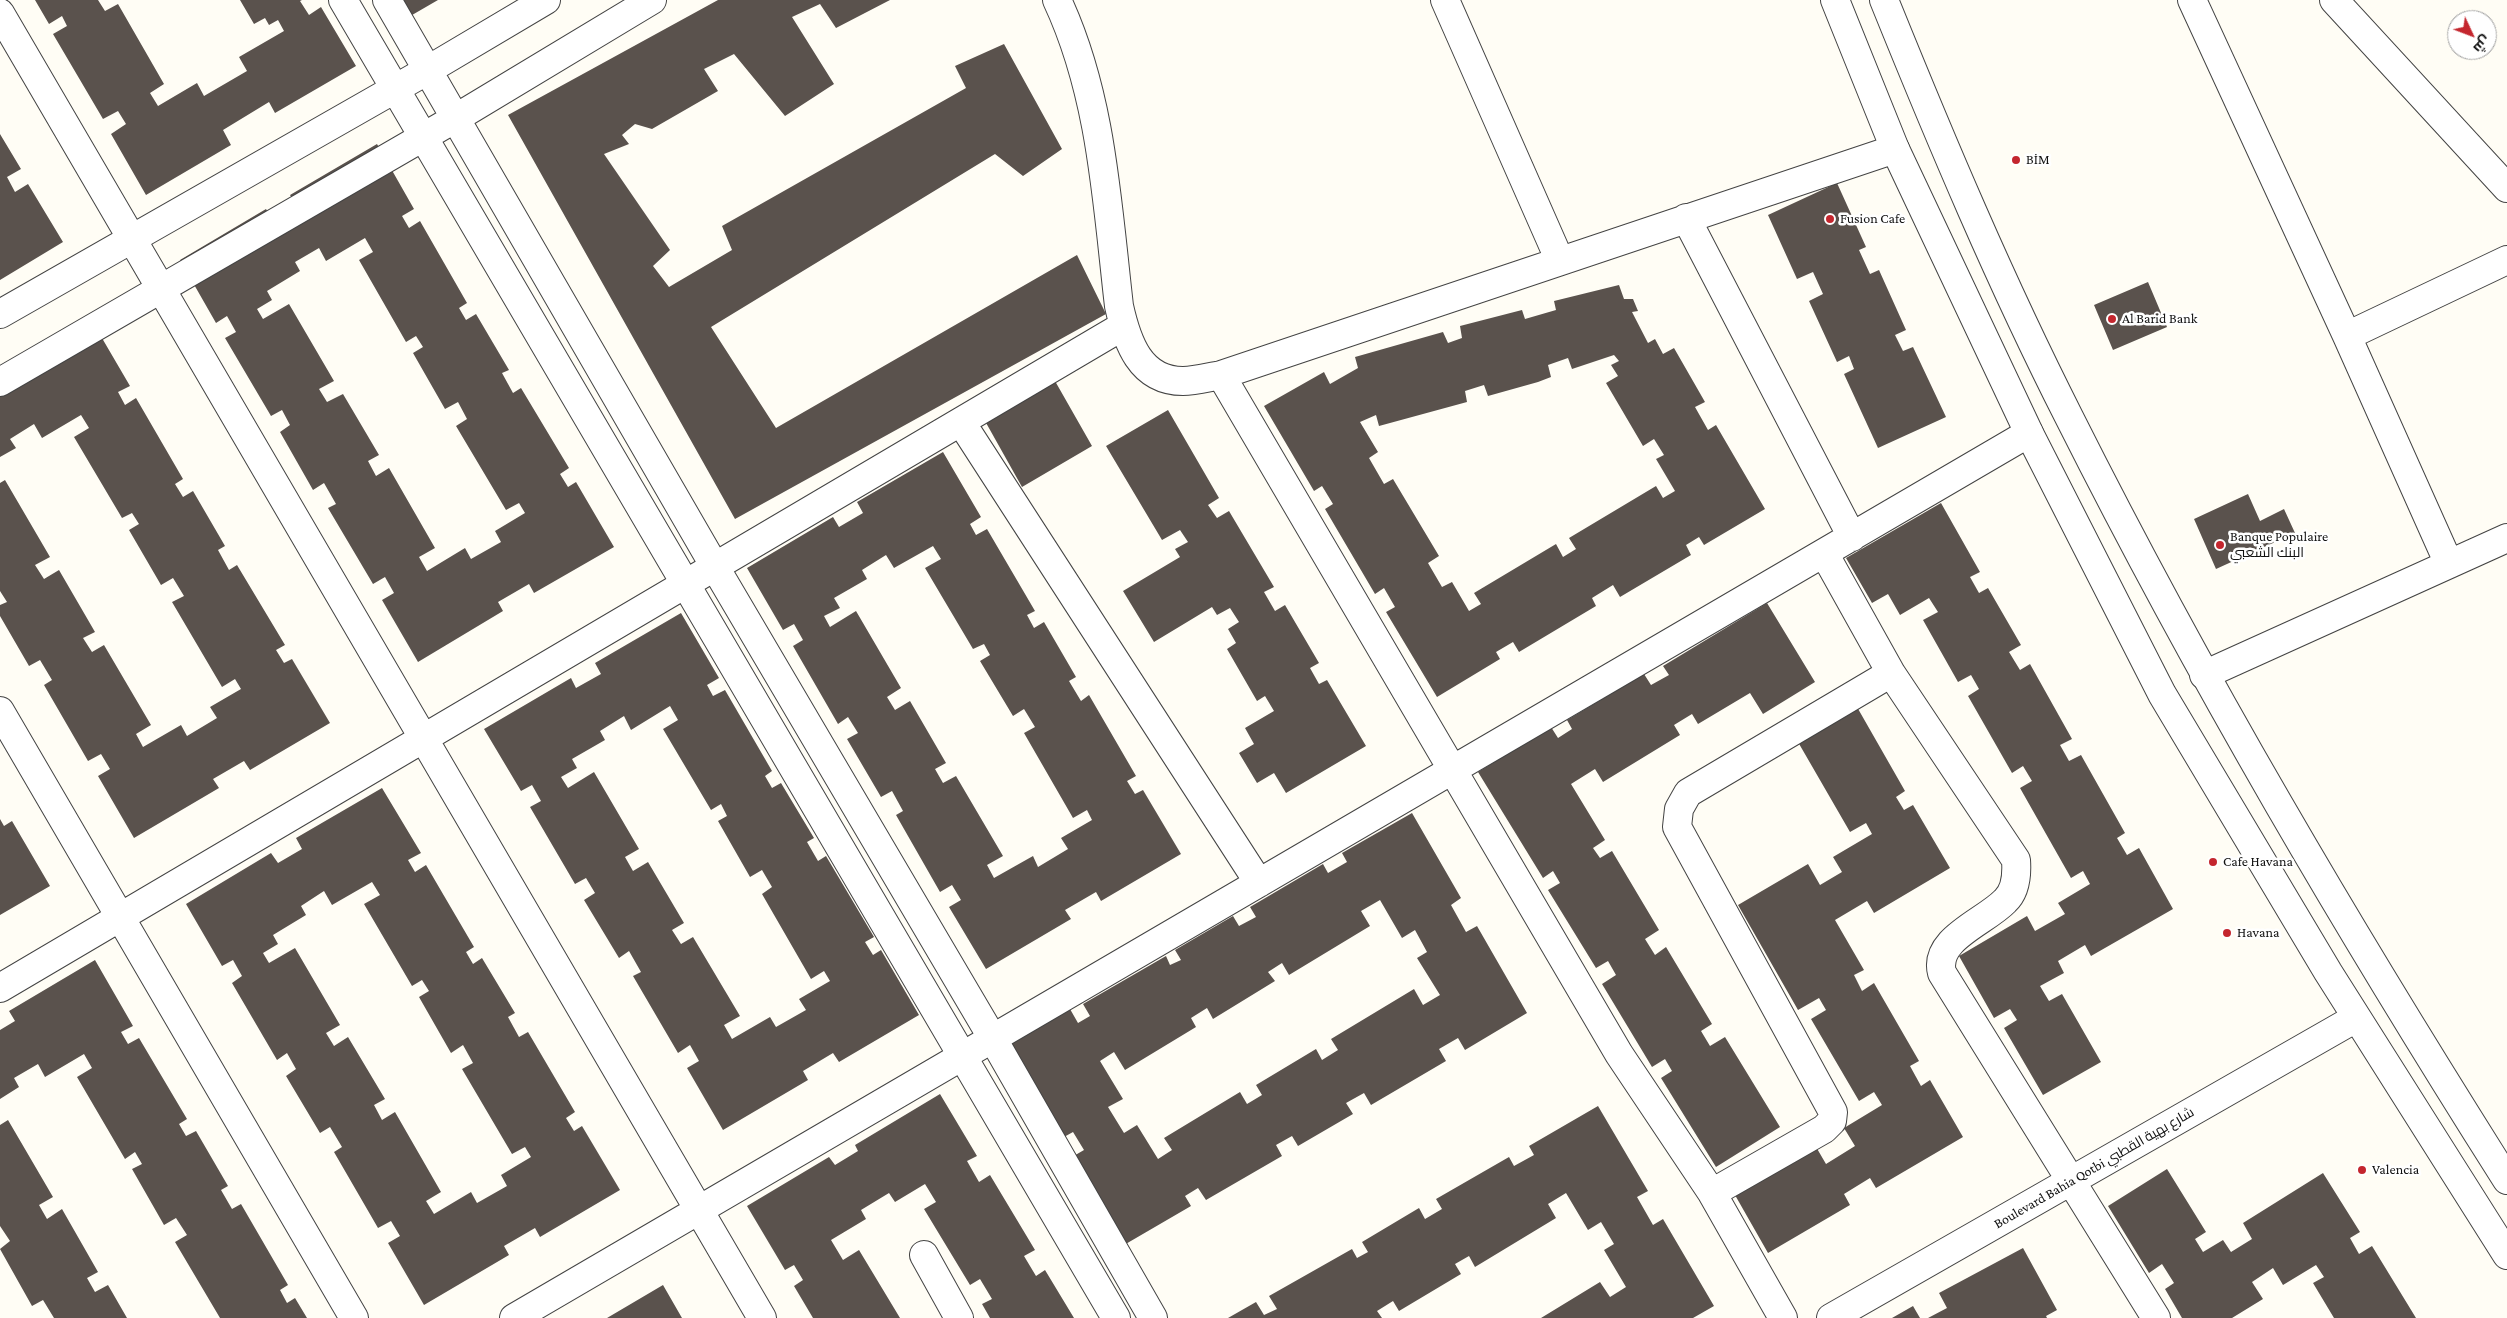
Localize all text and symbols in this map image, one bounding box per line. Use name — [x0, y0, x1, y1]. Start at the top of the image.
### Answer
north arrow — [2447, 10, 2497, 60]
text: ش — [2470, 33, 2494, 57]
place label: BİM — [2026, 152, 2050, 168]
marker: BİM — [2010, 154, 2022, 166]
place label: Fusion Cafe — [1840, 211, 1905, 227]
marker: Fusion Cafe — [1824, 213, 1836, 225]
place label: Al Barid Bank — [2122, 311, 2197, 327]
marker: Al Barid Bank — [2106, 313, 2118, 325]
place label: Banque Populaire البنك الشعبي — [2230, 529, 2328, 562]
marker: Banque Populaire البنك الشعبي — [2214, 539, 2226, 551]
place label: Cafe Havana — [2223, 854, 2293, 870]
marker: Cafe Havana — [2207, 856, 2219, 868]
place label: Havana — [2237, 925, 2279, 941]
marker: Havana — [2221, 927, 2233, 939]
street label: Boulevard Bahia Qotbi شارع بهية القطبي — [1991, 1104, 2197, 1232]
place label: Valencia — [2372, 1162, 2419, 1178]
marker: Valencia — [2356, 1164, 2368, 1176]

